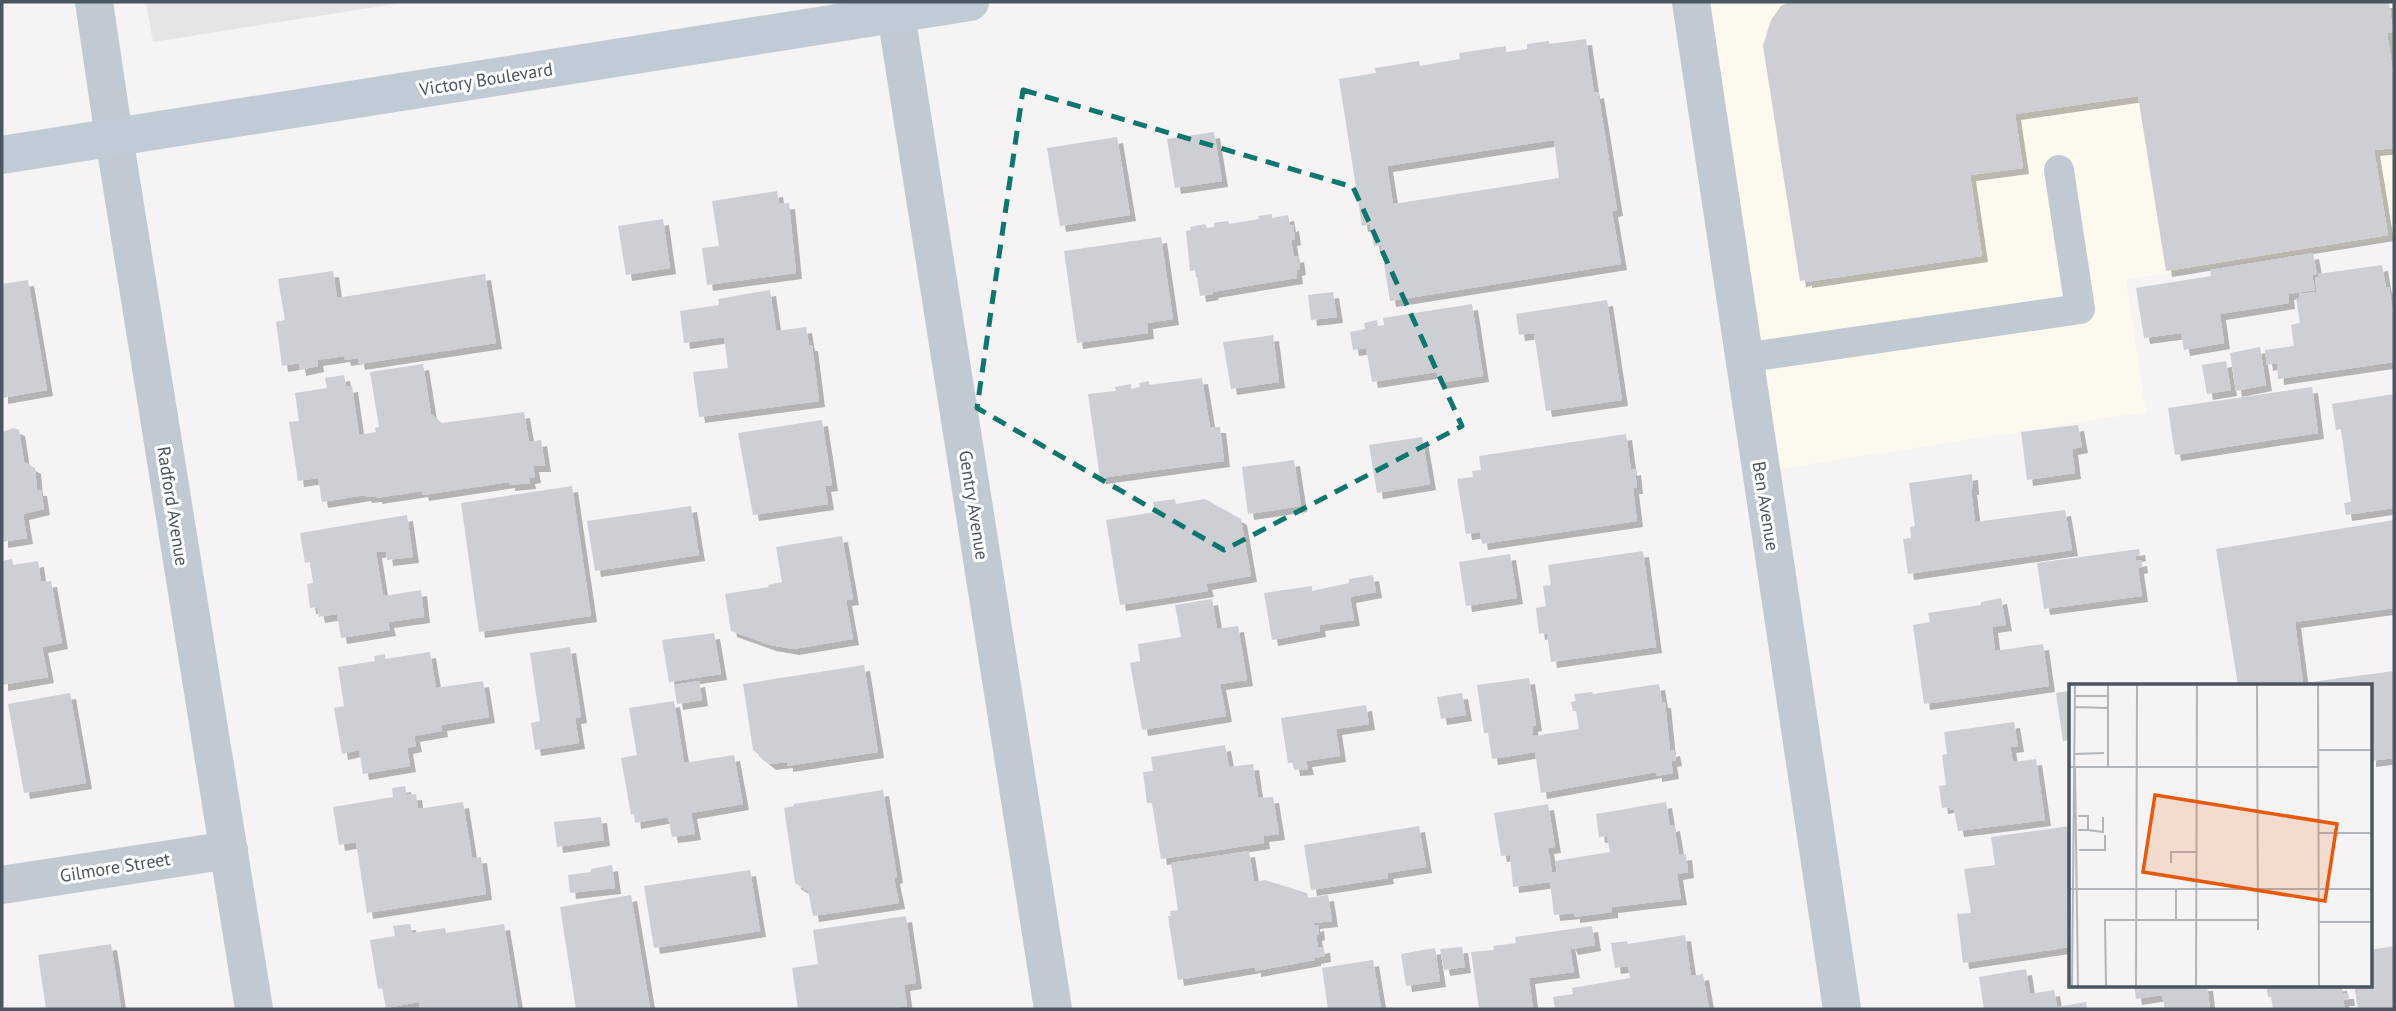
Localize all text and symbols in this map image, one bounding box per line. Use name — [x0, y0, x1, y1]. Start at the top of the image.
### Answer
street label: Victory Boulevard — [417, 57, 554, 101]
street label: Radford Avenue — [152, 445, 194, 567]
street label: Gentry Avenue — [954, 449, 994, 561]
street label: Ben Avenue — [1748, 460, 1784, 552]
inset map — [2069, 684, 2372, 986]
street label: Gilmore Street — [58, 847, 172, 887]

